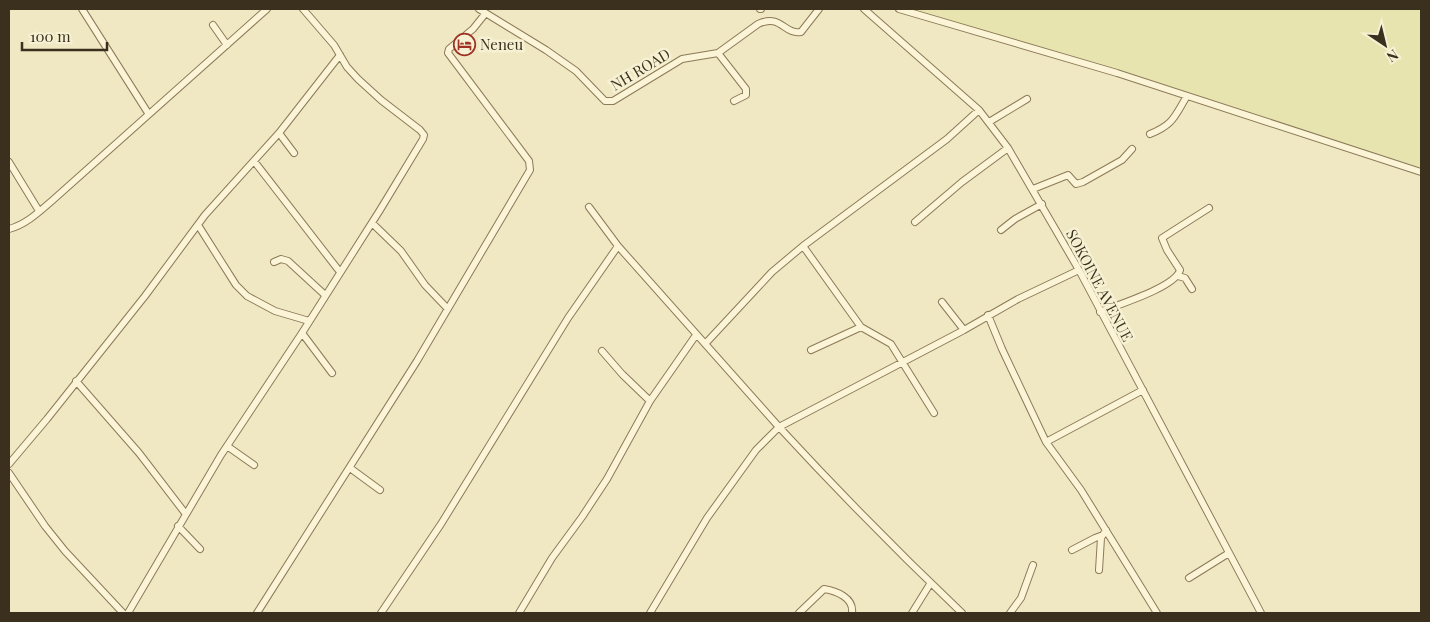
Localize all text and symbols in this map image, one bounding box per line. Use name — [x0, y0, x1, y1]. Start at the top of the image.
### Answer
scale bar — [22, 20, 108, 52]
north arrow — [1360, 20, 1410, 70]
text: 100 m — [30, 26, 71, 46]
hotel icon: Neneu — [452, 32, 476, 56]
place label: Neneu — [480, 34, 523, 54]
street label: NH ROAD — [606, 43, 674, 95]
text: N — [1383, 45, 1402, 67]
street label: SOKOINE AVENUE — [1062, 225, 1138, 345]

